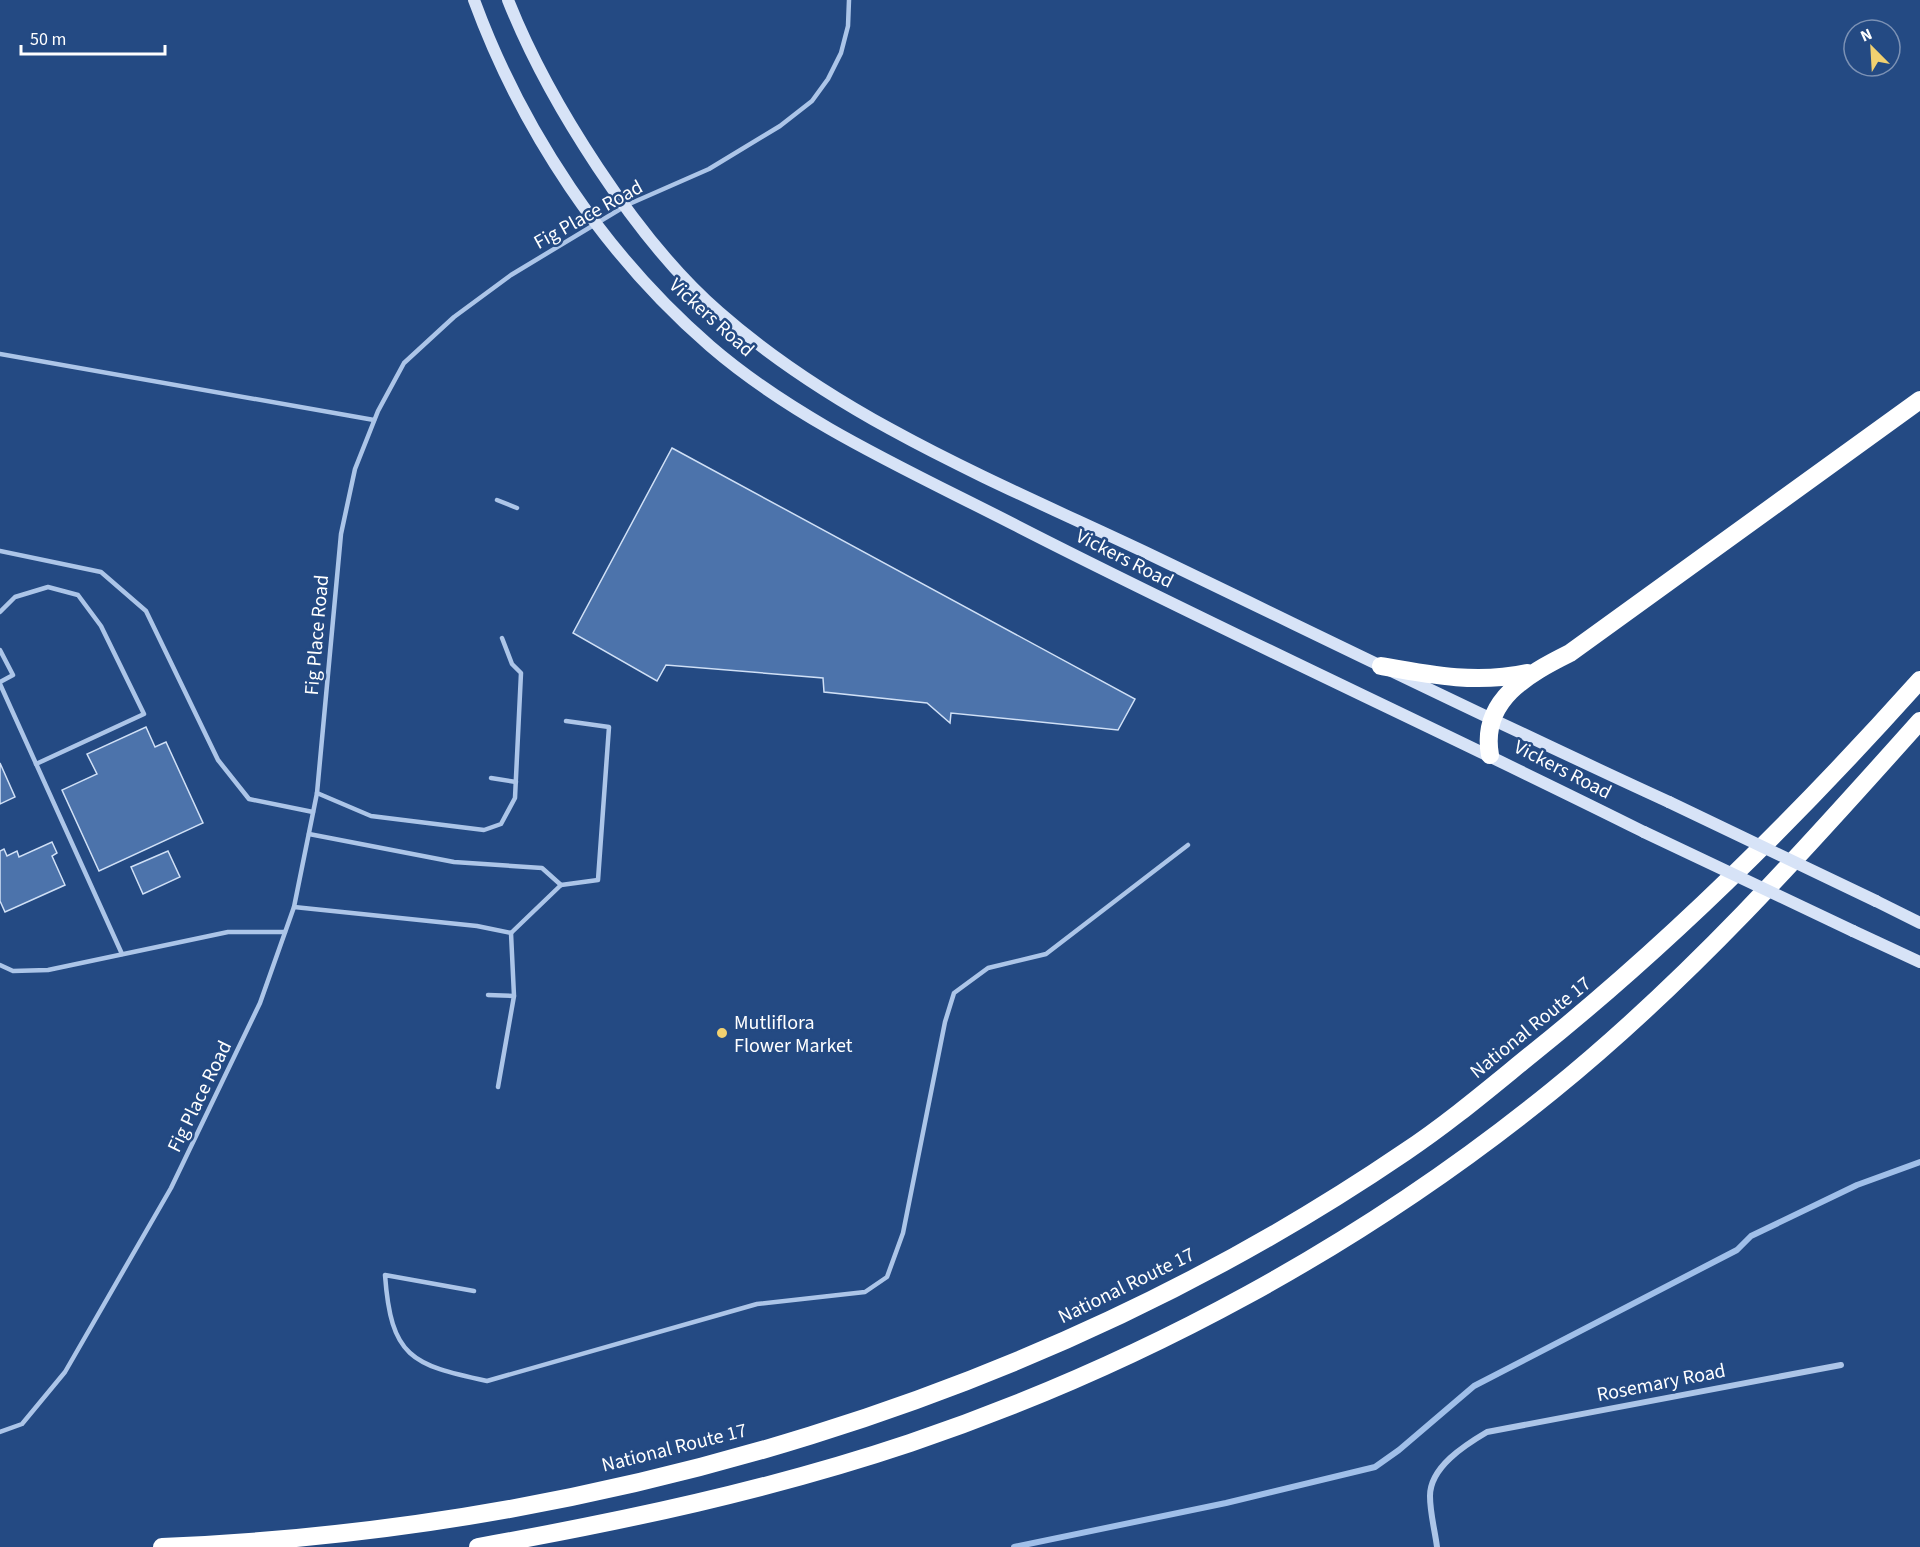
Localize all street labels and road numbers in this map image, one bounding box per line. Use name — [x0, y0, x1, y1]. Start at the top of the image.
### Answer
street label: Fig Place Road — [529, 173, 648, 256]
street label: Vickers Road — [663, 272, 760, 364]
street label: Vickers Road — [1071, 522, 1178, 595]
street label: Fig Place Road — [298, 574, 336, 697]
street label: Vickers Road — [1509, 733, 1616, 806]
street label: National Route 17 — [1464, 970, 1597, 1085]
street label: Fig Place Road — [161, 1036, 239, 1157]
street label: National Route 17 — [1054, 1241, 1199, 1331]
street label: Rosemary Road — [1594, 1357, 1728, 1409]
street label: National Route 17 — [599, 1416, 750, 1480]

